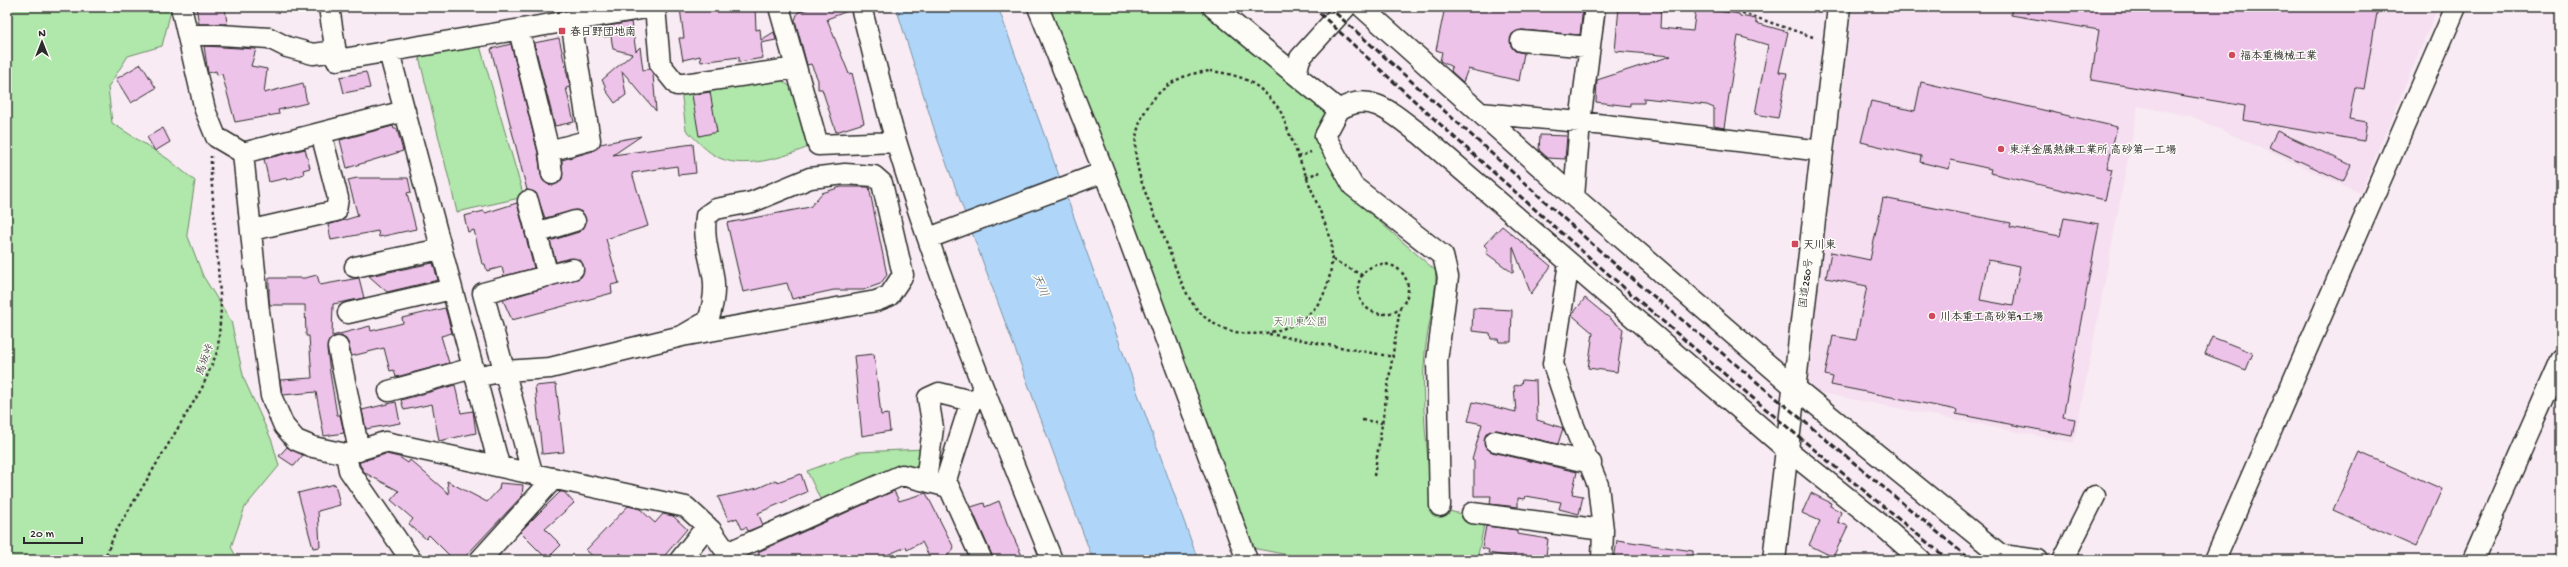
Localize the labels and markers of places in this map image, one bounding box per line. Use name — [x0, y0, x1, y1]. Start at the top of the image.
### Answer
place label: 春日野団地南 — [570, 25, 636, 39]
marker: 春日野団地南 — [557, 26, 567, 36]
marker: 福本重機械工業 — [2227, 50, 2237, 60]
place label: 福本重機械工業 — [2240, 50, 2317, 63]
marker: 東洋金属熱錬工業所 高砂第一工場 — [1996, 144, 2006, 154]
place label: 東洋金属熱錬工業所 高砂第一工場 — [2009, 144, 2177, 157]
marker: 天川東 — [1790, 239, 1800, 249]
place label: 天川東 — [1803, 239, 1836, 252]
marker: 川本重工高砂第1工場 — [1927, 311, 1937, 321]
place label: 川本重工高砂第1工場 — [1940, 311, 2043, 324]

